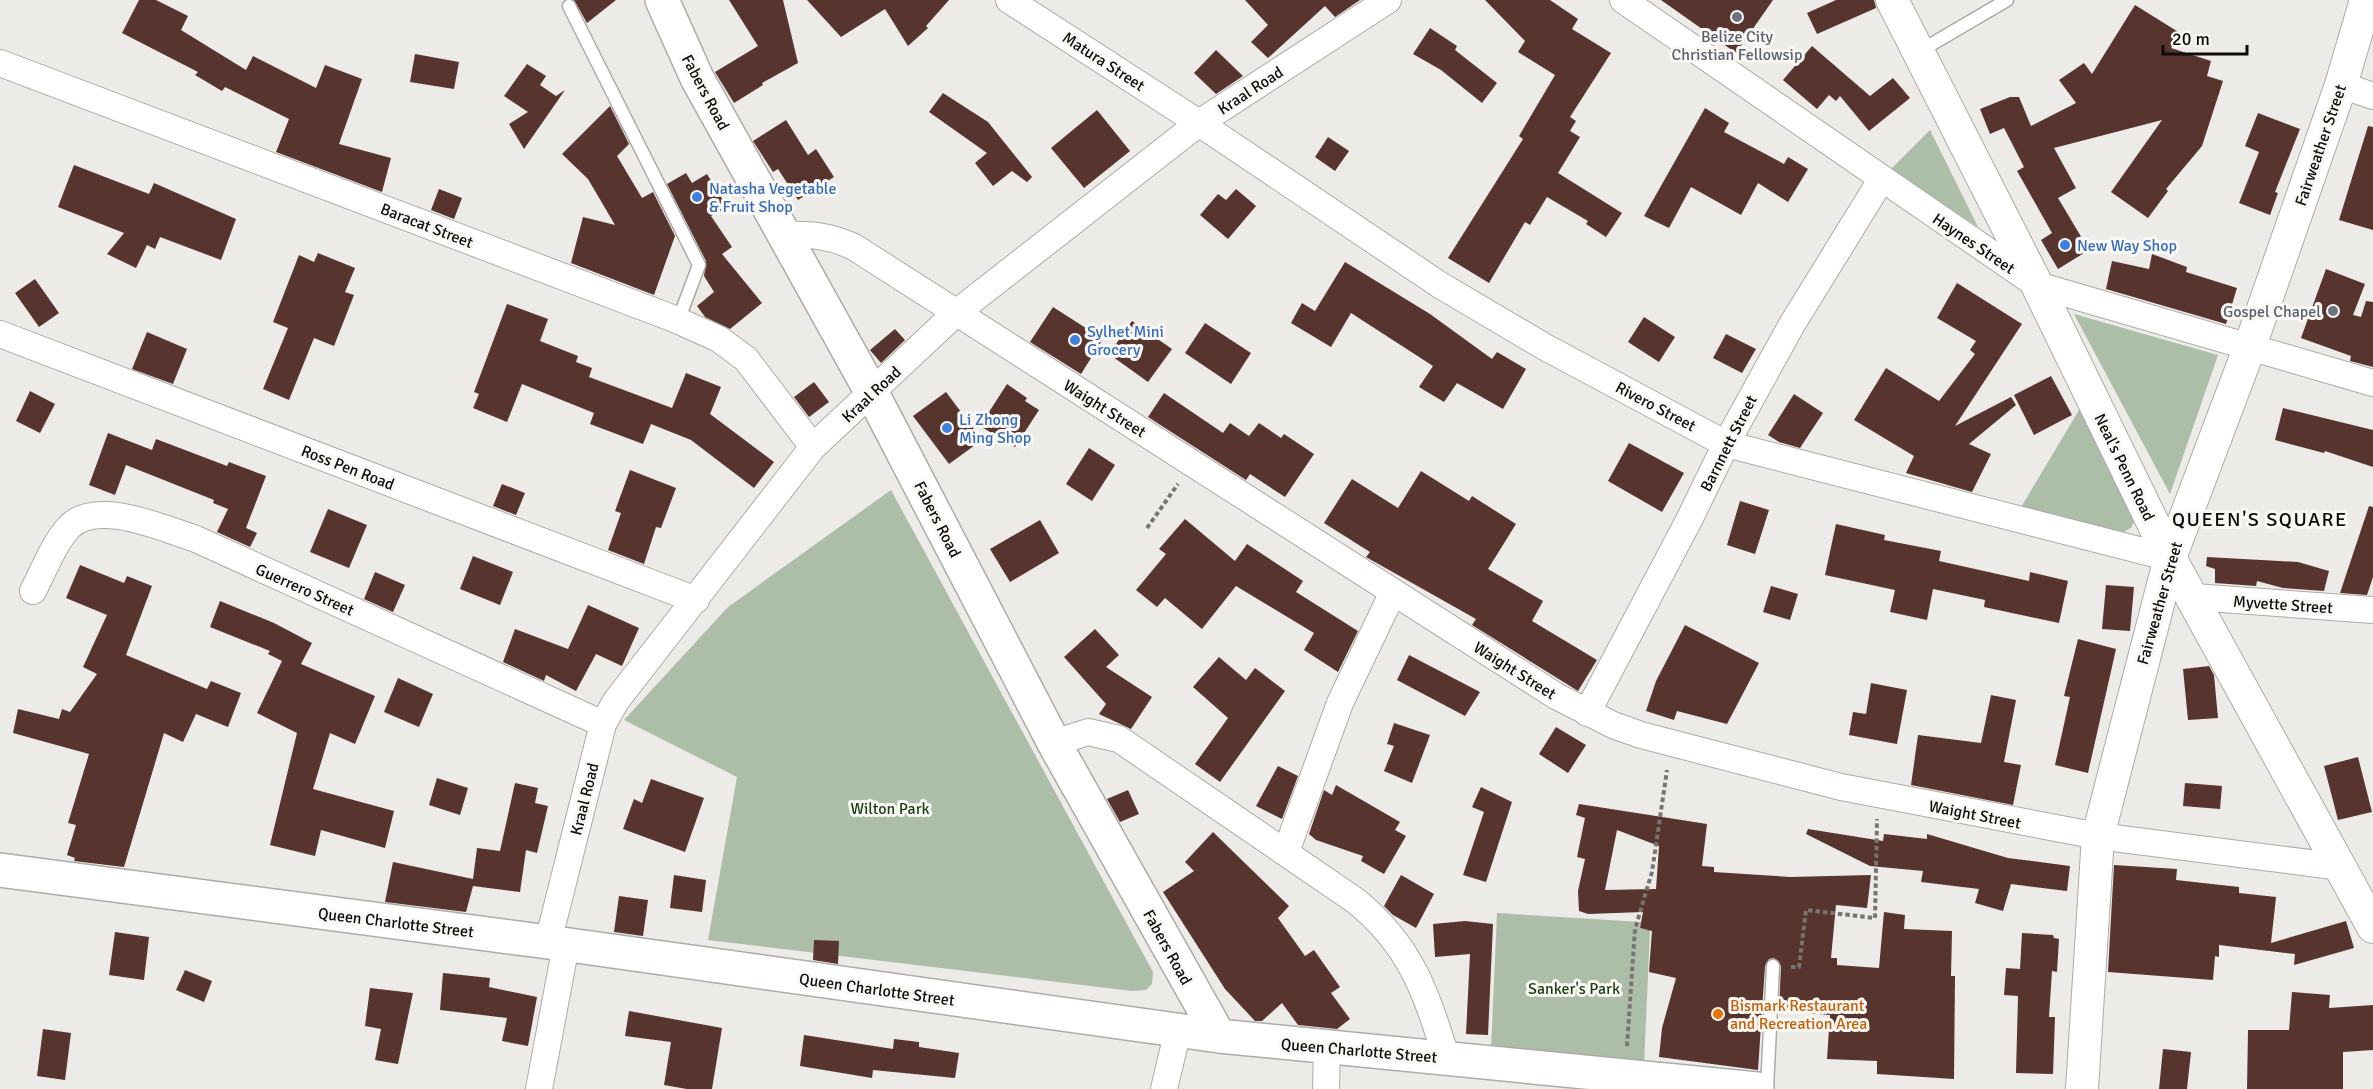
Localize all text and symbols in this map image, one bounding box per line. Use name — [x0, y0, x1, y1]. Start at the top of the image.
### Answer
marker: Belize City Christian Fellowsip — [1730, 10, 1744, 24]
scale bar — [2163, 18, 2247, 56]
place label: Belize City Christian Fellowsip — [1672, 27, 1802, 65]
street label: Matura Street — [1058, 28, 1149, 96]
text: 20 m — [2172, 28, 2210, 50]
street label: Fabers Road — [677, 51, 733, 134]
street label: Kraal Road — [1214, 62, 1287, 119]
street label: Fairweather Street — [2291, 82, 2351, 209]
place label: Natasha Vegetable & Fruit Shop — [709, 179, 836, 217]
marker: Natasha Vegetable & Fruit Shop — [690, 190, 704, 204]
street label: Baracat Street — [377, 199, 476, 253]
street label: Haynes Street — [1928, 209, 2019, 279]
place label: New Way Shop — [2077, 236, 2177, 256]
marker: New Way Shop — [2058, 238, 2072, 252]
place label: Gospel Chapel — [2223, 302, 2321, 322]
marker: Gospel Chapel — [2326, 304, 2340, 318]
place label: Sylhet Mini Grocery — [1087, 322, 1164, 360]
marker: Sylhet Mini Grocery — [1068, 333, 1082, 347]
street label: Kraal Road — [838, 362, 906, 427]
street label: Waight Street — [1060, 376, 1150, 442]
street label: Rivero Street — [1612, 377, 1699, 437]
street label: Barnnett Street — [1696, 392, 1762, 495]
place label: Li Zhong Ming Shop — [959, 410, 1031, 448]
street label: Neal's Penn Road — [2089, 411, 2159, 524]
marker: Li Zhong Ming Shop — [940, 421, 954, 435]
street label: Ross Pen Road — [298, 441, 397, 495]
street label: Fabers Road — [909, 478, 965, 561]
district label: QUEEN'S SQUARE — [2172, 507, 2348, 532]
street label: Fairweather Street — [2133, 539, 2187, 667]
street label: Guerrero Street — [252, 559, 357, 621]
street label: Myvette Street — [2232, 592, 2334, 618]
street label: Waight Street — [1470, 638, 1560, 704]
street label: Kraal Road — [566, 761, 604, 838]
street label: Waight Street — [1927, 796, 2023, 834]
park label: Wilton Park — [850, 799, 930, 819]
street label: Queen Charlotte Street — [317, 904, 475, 943]
street label: Fabers Road — [1138, 906, 1196, 989]
street label: Queen Charlotte Street — [798, 969, 956, 1011]
park label: Sanker's Park — [1528, 979, 1620, 999]
place label: Bismark Restaurant and Recreation Area — [1730, 996, 1867, 1034]
marker: Bismark Restaurant and Recreation Area — [1711, 1007, 1725, 1021]
street label: Queen Charlotte Street — [1280, 1034, 1438, 1068]

